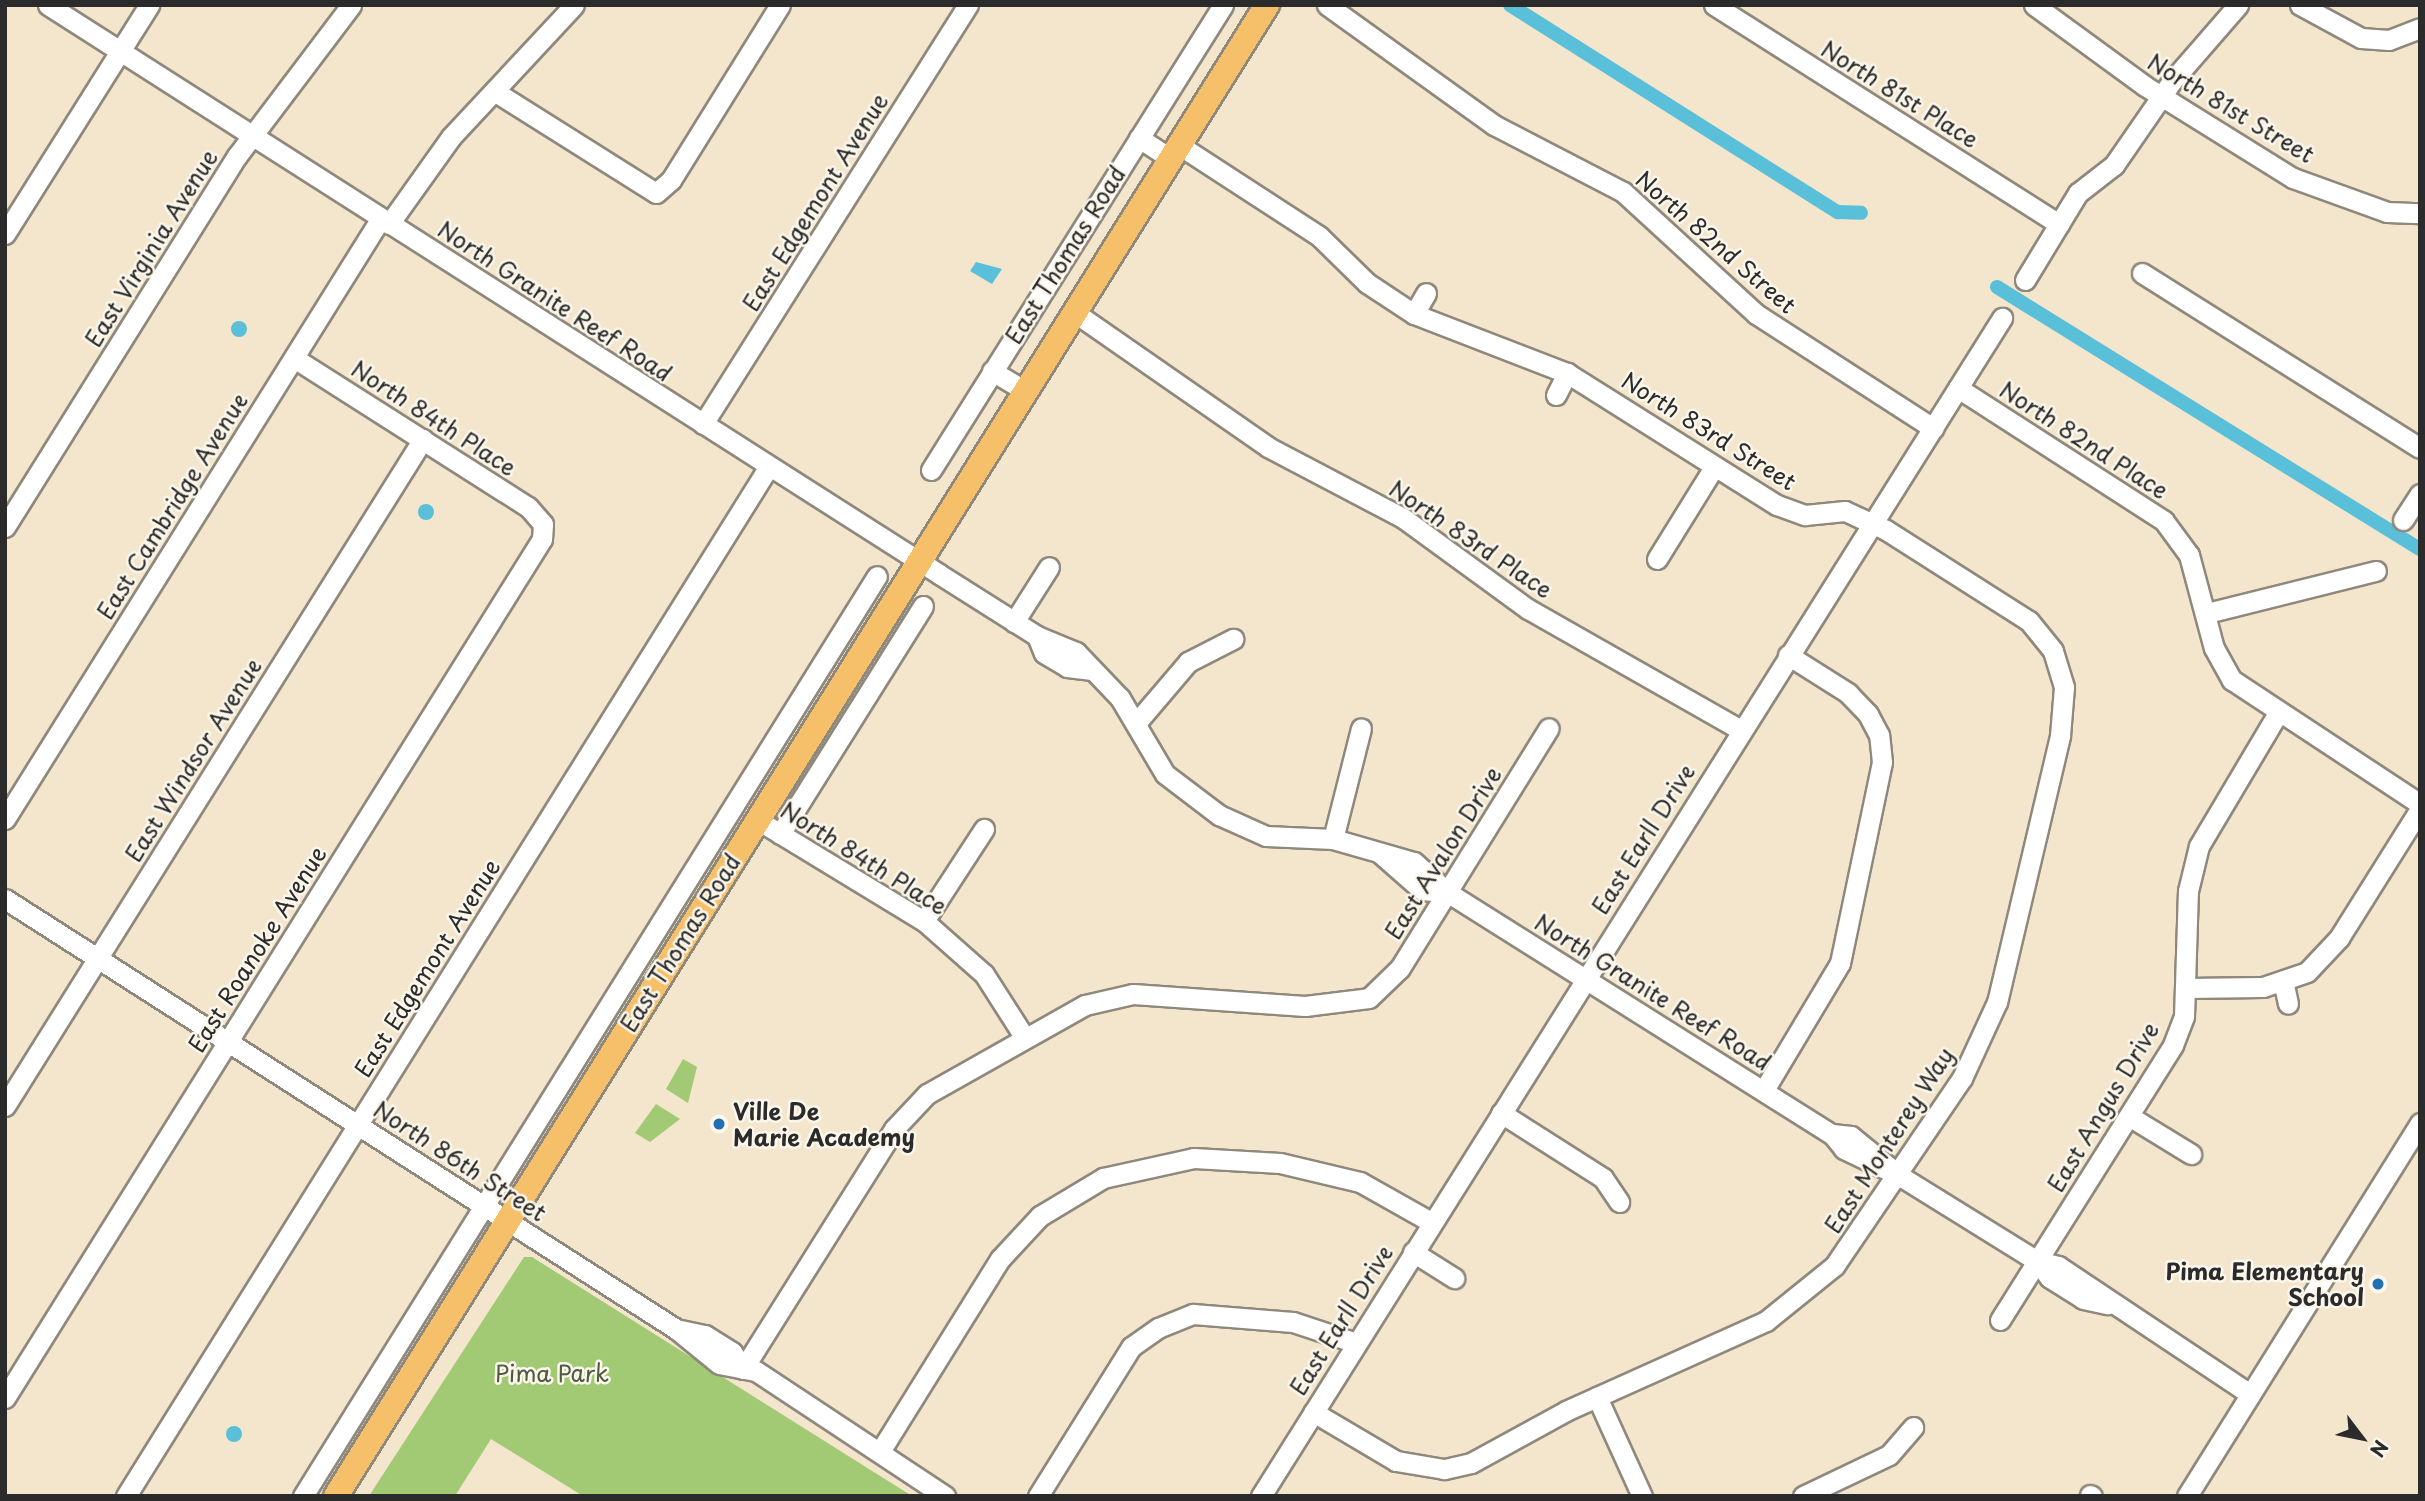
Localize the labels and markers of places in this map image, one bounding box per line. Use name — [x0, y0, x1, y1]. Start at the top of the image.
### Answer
place label: Ville De Marie Academy — [733, 1097, 916, 1151]
marker: Ville De Marie Academy — [711, 1116, 727, 1132]
place label: Pima Elementary School — [2164, 1257, 2364, 1311]
marker: Pima Elementary School — [2370, 1276, 2386, 1292]

